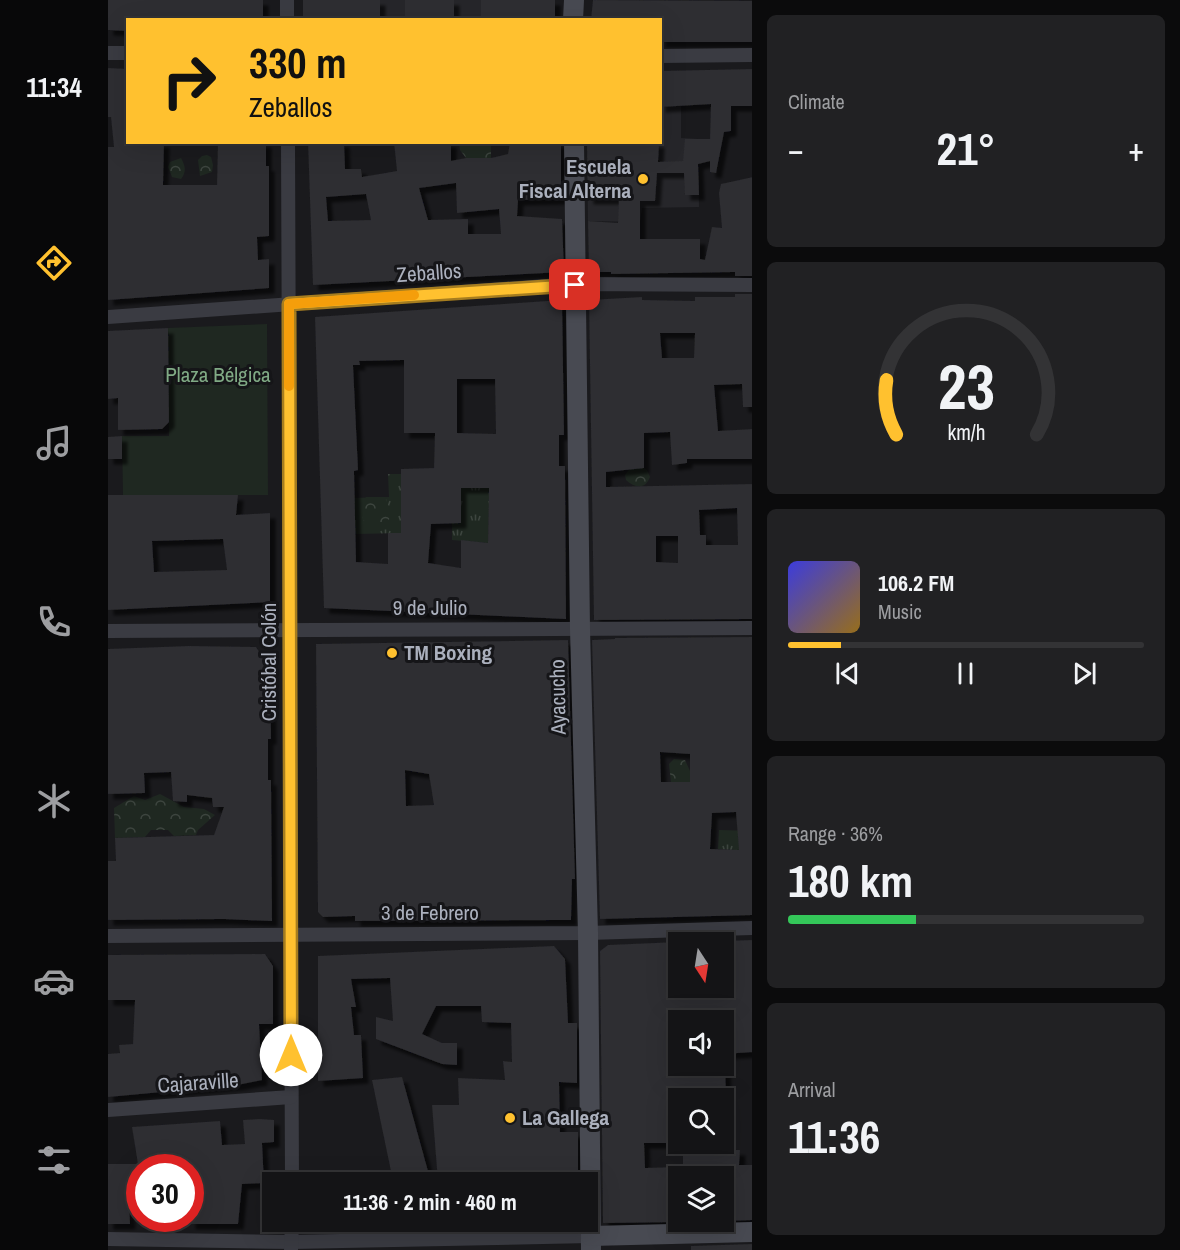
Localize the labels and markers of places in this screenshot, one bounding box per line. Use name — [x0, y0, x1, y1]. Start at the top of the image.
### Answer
place label: Escuela Fiscal Alterna — [519, 152, 631, 205]
marker: Escuela Fiscal Alterna — [636, 172, 650, 186]
pin — [549, 259, 600, 310]
place label: TM Boxing — [404, 638, 492, 667]
marker: TM Boxing — [385, 646, 399, 660]
place label: La Gallega — [522, 1103, 610, 1132]
marker: La Gallega — [503, 1111, 517, 1125]

